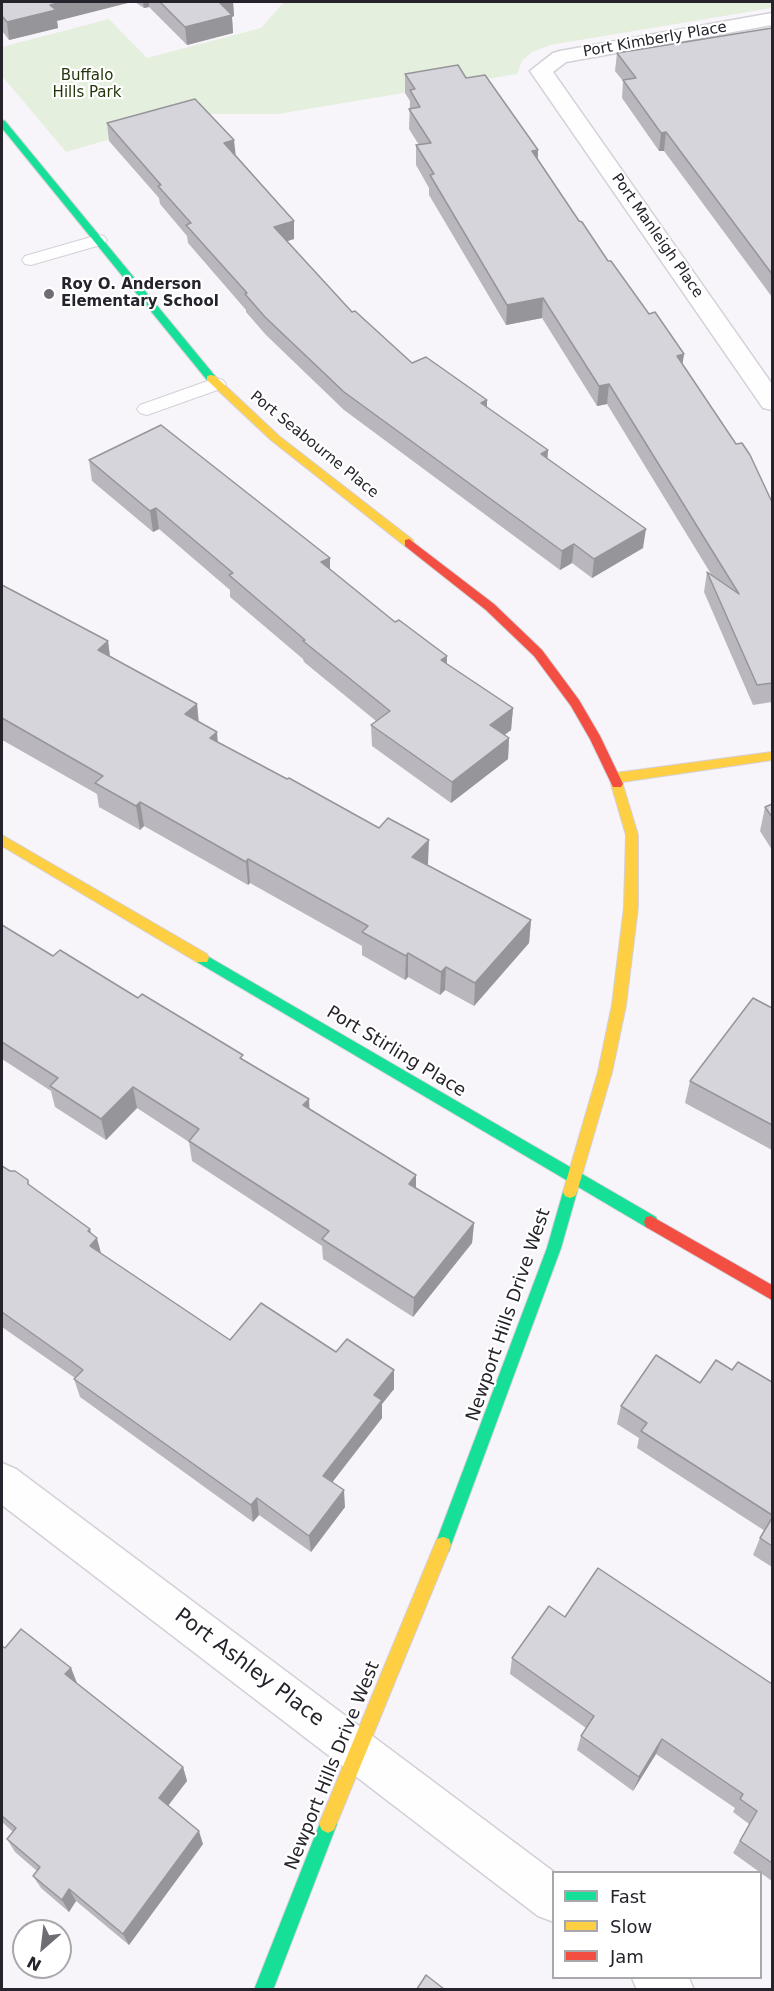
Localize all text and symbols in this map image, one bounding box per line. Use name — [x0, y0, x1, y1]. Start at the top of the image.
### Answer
street label: Port Kimberly Place — [582, 18, 728, 62]
park label: Buffalo Hills Park — [53, 67, 121, 102]
street label: Port Manleigh Place — [607, 170, 707, 302]
place label: Roy O. Anderson Elementary School — [61, 276, 219, 311]
marker: Roy O. Anderson Elementary School — [42, 287, 56, 301]
street label: Port Seabourne Place — [246, 388, 382, 502]
street label: Port Stirling Place — [322, 1002, 470, 1102]
street label: Newport Hills Drive West — [462, 1206, 556, 1424]
street label: Port Ashley Place — [169, 1604, 329, 1732]
street label: Newport Hills Drive West — [281, 1658, 385, 1874]
legend — [552, 1871, 762, 1979]
text: Fast — [610, 1886, 646, 1907]
text: Slow — [610, 1916, 652, 1937]
north arrow — [12, 1919, 72, 1979]
text: Jam — [610, 1946, 644, 1967]
text: N — [24, 1952, 45, 1975]

